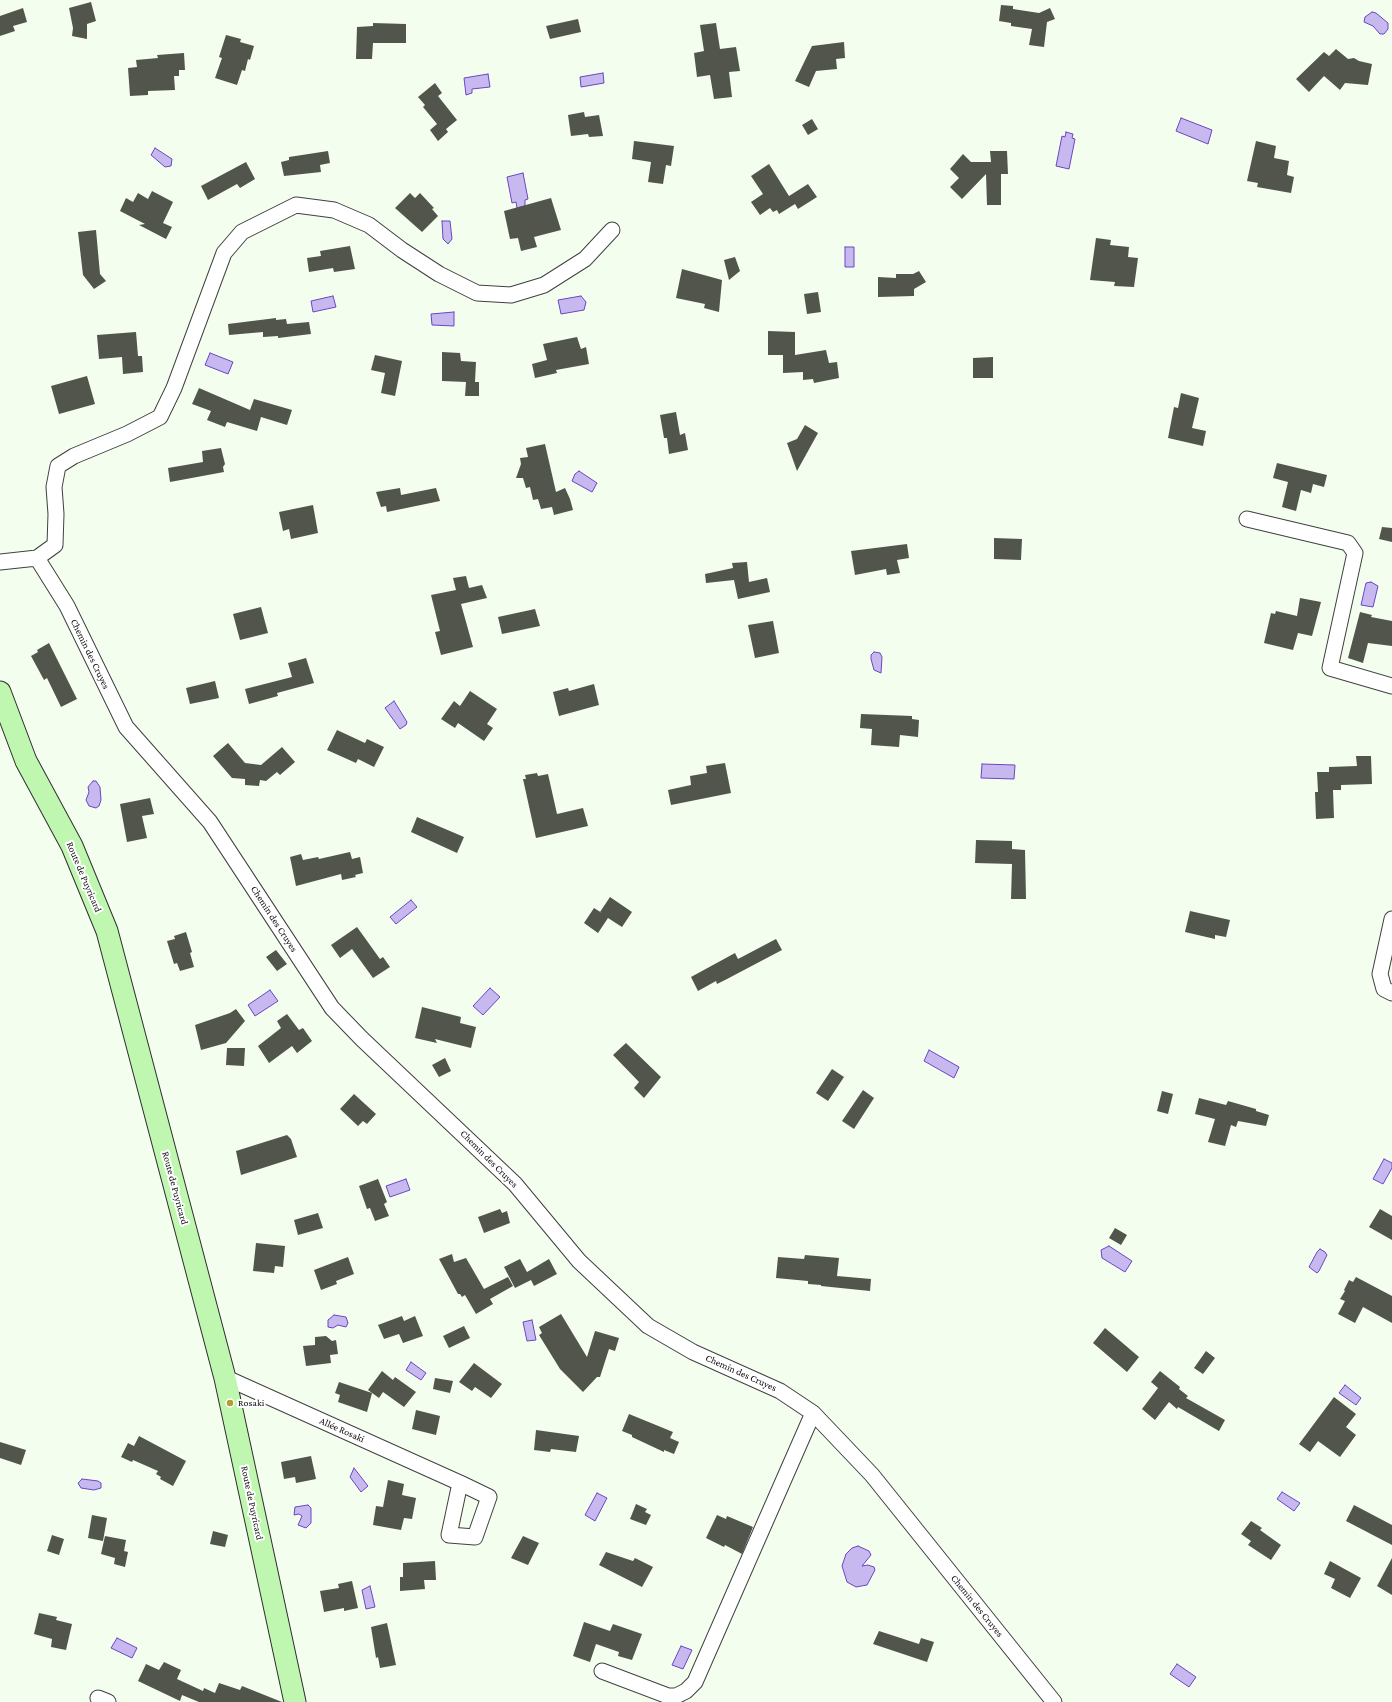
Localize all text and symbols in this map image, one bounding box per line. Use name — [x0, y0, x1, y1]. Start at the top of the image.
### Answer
street label: Chemin des Cruyes — [68, 617, 112, 691]
street label: Route de Puyricard — [64, 840, 104, 914]
street label: Chemin des Cruyes — [248, 884, 300, 954]
street label: Chemin des Cruyes — [458, 1128, 520, 1190]
street label: Route de Puyricard — [159, 1150, 191, 1226]
street label: Chemin des Cruyes — [704, 1352, 778, 1394]
place label: Rosaki — [238, 1397, 264, 1409]
marker: Rosaki — [225, 1398, 235, 1408]
street label: Allée Rosaki — [318, 1415, 366, 1445]
street label: Route de Puyricard — [238, 1465, 266, 1541]
street label: Chemin des Cruyes — [948, 1572, 1006, 1640]

